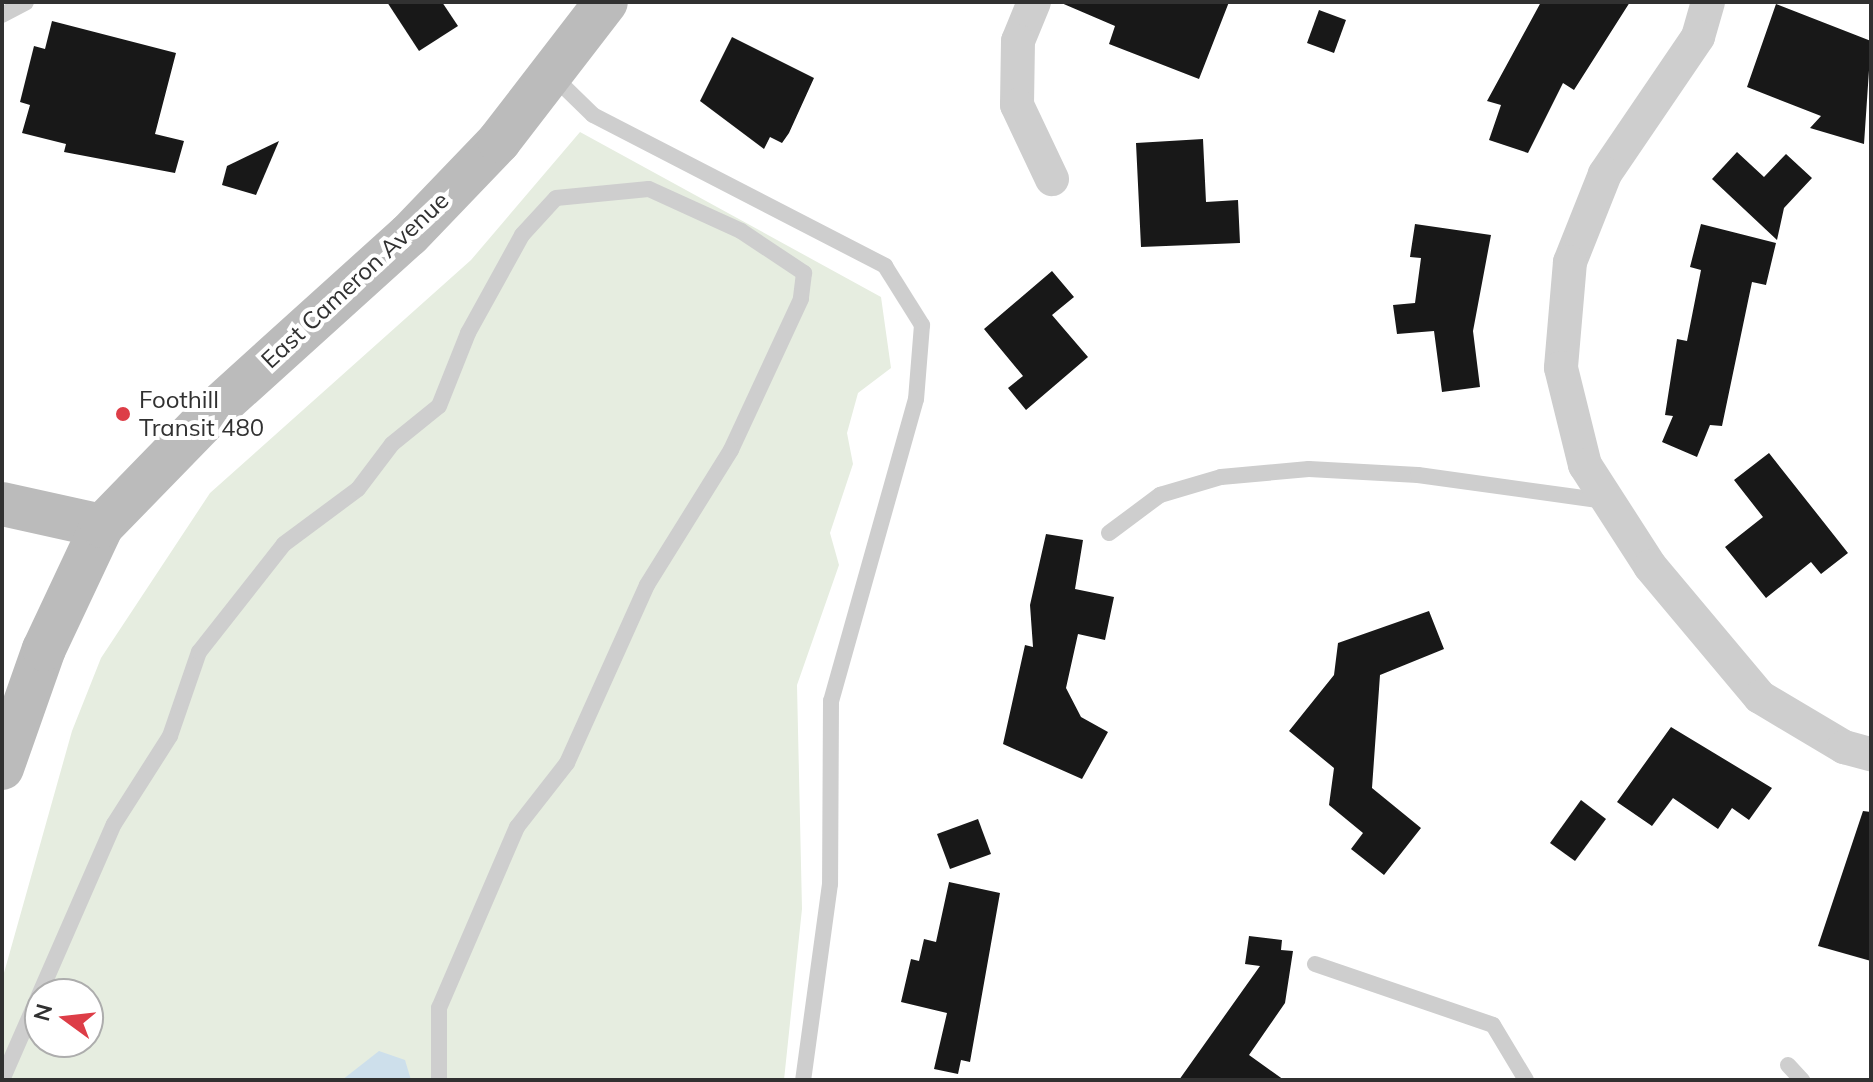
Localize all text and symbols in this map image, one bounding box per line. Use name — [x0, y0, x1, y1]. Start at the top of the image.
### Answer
street label: East Cameron Avenue — [255, 186, 455, 374]
place label: Foothill Transit 480 — [139, 386, 264, 442]
marker: Foothill Transit 480 — [114, 405, 132, 423]
north arrow — [24, 978, 104, 1058]
text: N — [27, 1001, 58, 1024]

